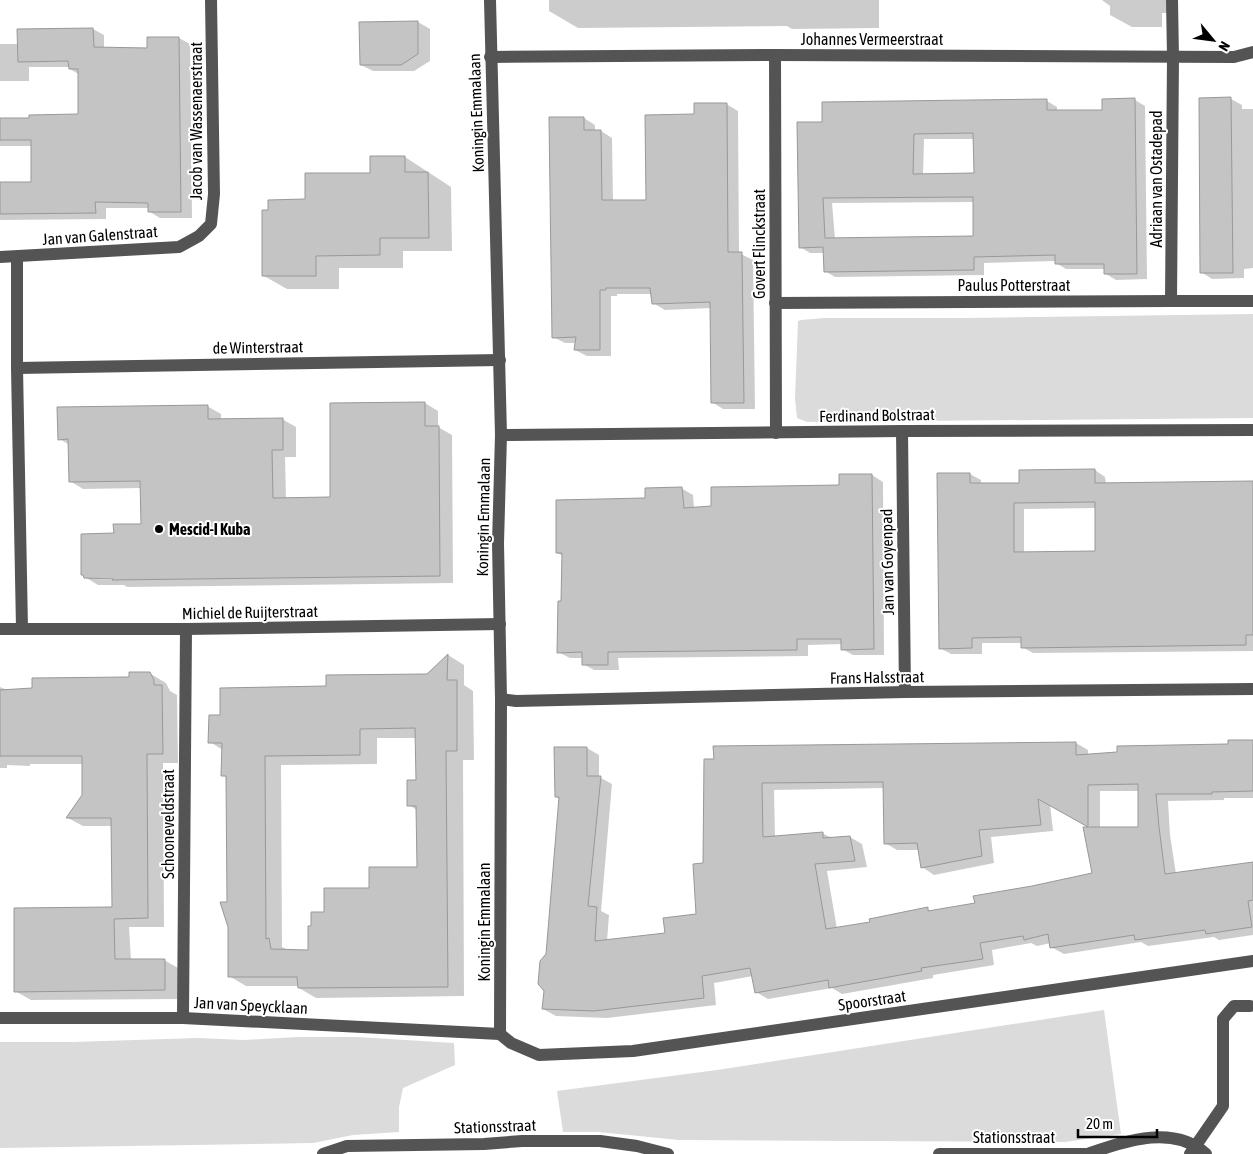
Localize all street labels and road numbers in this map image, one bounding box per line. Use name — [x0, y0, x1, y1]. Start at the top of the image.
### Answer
street label: Johannes Vermeerstraat — [801, 30, 944, 48]
street label: Jacob van Wassenaerstraat — [187, 42, 205, 200]
street label: Koningin Emmalaan — [465, 53, 488, 173]
street label: Adriaan van Ostadepad — [1147, 111, 1166, 247]
street label: Govert Flinckstraat — [750, 189, 768, 299]
street label: Jan van Galenstraat — [42, 222, 159, 248]
street label: Paulus Potterstraat — [958, 276, 1071, 294]
street label: de Winterstraat — [213, 337, 304, 357]
street label: Ferdinand Bolstraat — [819, 405, 935, 425]
street label: Koningin Emmalaan — [473, 457, 494, 577]
street label: Jan van Goyenpad — [877, 509, 898, 615]
street label: Michiel de Ruijterstraat — [182, 602, 319, 623]
street label: Frans Halsstraat — [830, 667, 925, 687]
street label: Schooneveldstraat — [159, 769, 177, 879]
street label: Koningin Emmalaan — [475, 863, 494, 981]
street label: Spoorstraat — [837, 986, 908, 1015]
street label: Jan van Speycklaan — [194, 993, 308, 1018]
street label: Stationsstraat — [454, 1116, 537, 1136]
street label: Stationsstraat — [973, 1128, 1055, 1146]

